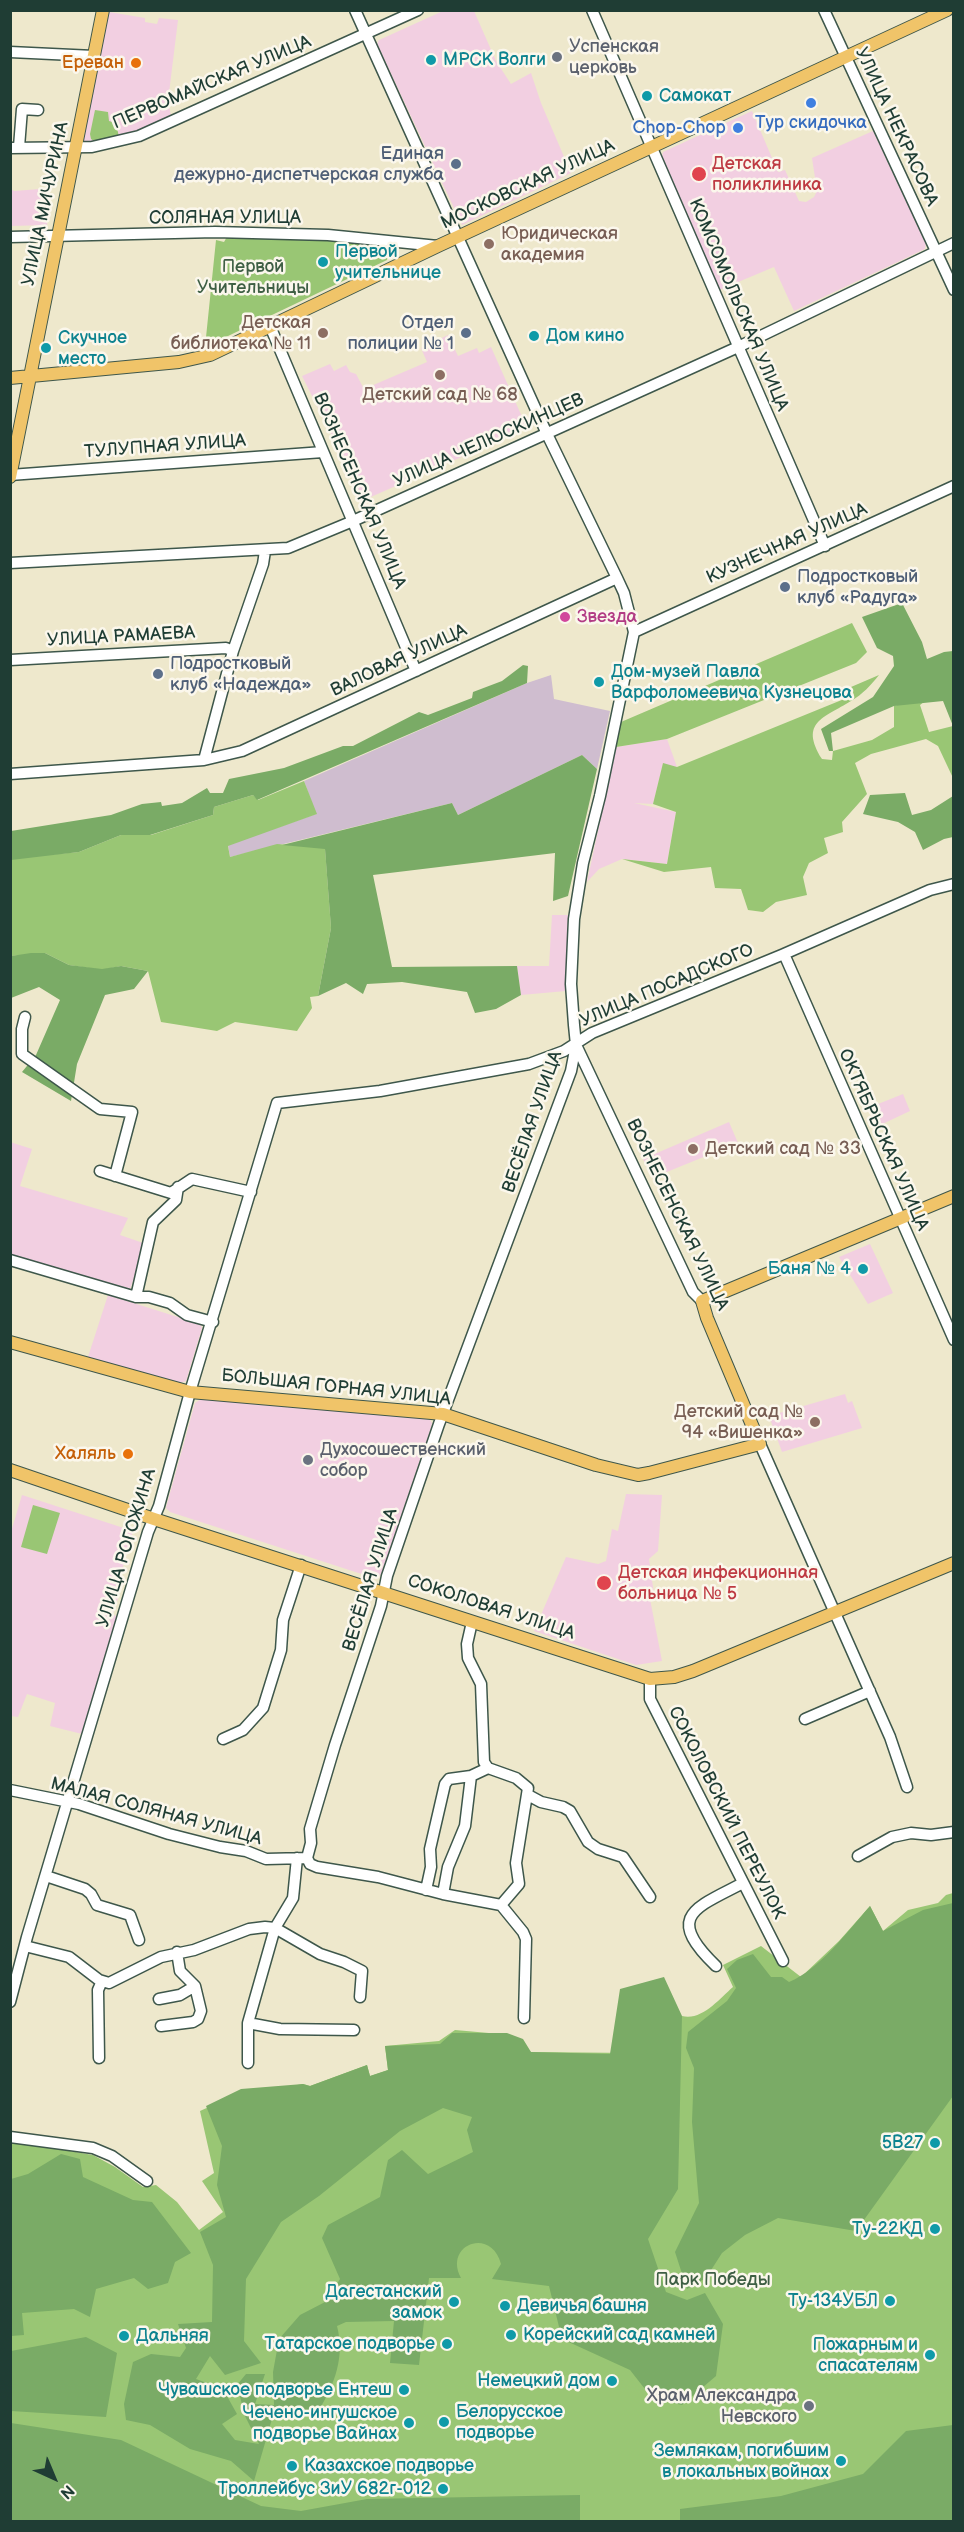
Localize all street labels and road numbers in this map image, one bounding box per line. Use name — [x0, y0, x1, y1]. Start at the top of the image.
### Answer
street label: ПЕРВОМАЙСКАЯ УЛИЦА — [109, 31, 315, 135]
street label: УЛИЦА НЕКРАСОВА — [850, 44, 942, 210]
street label: УЛИЦА МИЧУРИНА — [18, 120, 74, 288]
street label: МОСКОВСКАЯ УЛИЦА — [438, 135, 618, 235]
street label: КОМСОМОЛЬСКАЯ УЛИЦА — [683, 196, 793, 414]
street label: СОЛЯНАЯ УЛИЦА — [149, 207, 301, 229]
street label: УЛИЦА ЧЕЛЮСКИНЦЕВ — [390, 389, 588, 493]
street label: ВОЗНЕСЕНСКАЯ УЛИЦА — [308, 390, 410, 592]
street label: ТУЛУПНАЯ УЛИЦА — [84, 431, 246, 463]
street label: КУЗНЕЧНАЯ УЛИЦА — [703, 499, 871, 589]
street label: ВАЛОВАЯ УЛИЦА — [328, 620, 470, 702]
street label: УЛИЦА РАМАЕВА — [46, 622, 196, 652]
street label: УЛИЦА ПОСАДСКОГО — [577, 940, 757, 1032]
street label: ОКТЯБРЬСКАЯ УЛИЦА — [833, 1046, 933, 1234]
street label: ВЕСЁЛАЯ УЛИЦА — [499, 1048, 567, 1196]
street label: ВОЗНЕСЕНСКАЯ УЛИЦА — [621, 1116, 733, 1314]
street label: БОЛЬШАЯ ГОРНАЯ УЛИЦА — [220, 1365, 452, 1411]
street label: УЛИЦА РОГОЖИНА — [93, 1466, 161, 1630]
street label: ВЕСЁЛАЯ УЛИЦА — [339, 1506, 403, 1654]
street label: СОКОЛОВАЯ УЛИЦА — [405, 1571, 577, 1645]
street label: СОКОЛОВСКИЙ ПЕРЕУЛОК — [663, 1703, 789, 1923]
street label: МАЛАЯ СОЛЯНАЯ УЛИЦА — [48, 1773, 264, 1851]

